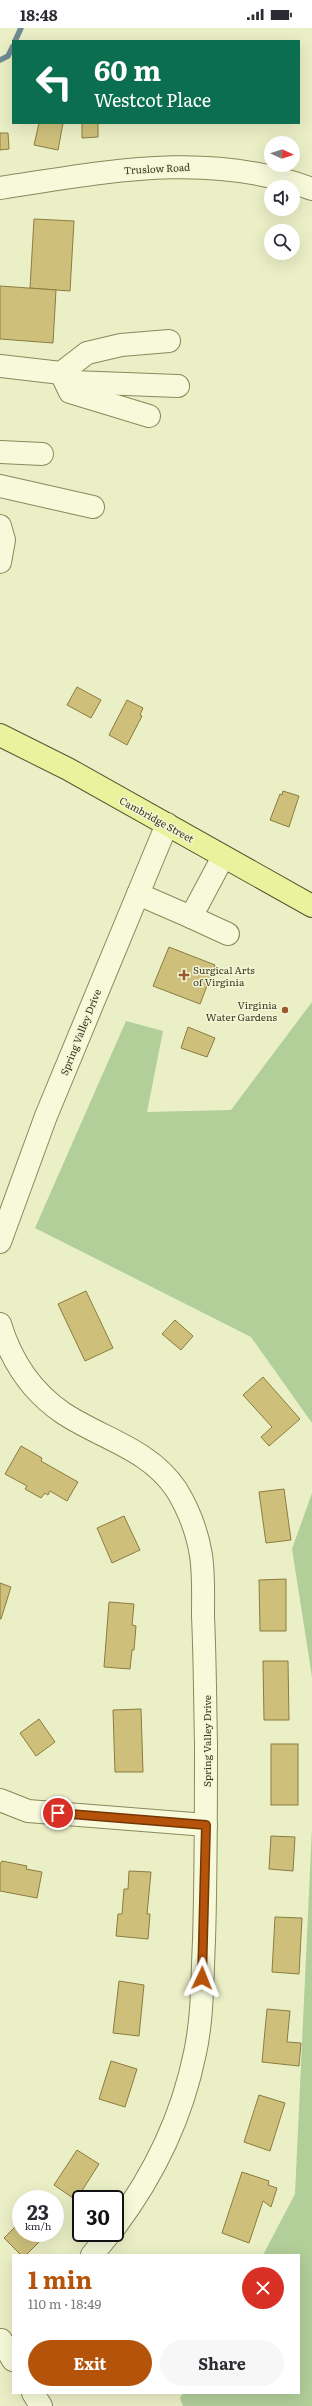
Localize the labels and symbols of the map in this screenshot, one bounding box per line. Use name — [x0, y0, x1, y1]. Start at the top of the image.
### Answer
north arrow — [264, 136, 300, 172]
street label: Truslow Road — [123, 159, 191, 177]
street label: Cambridge Street — [117, 792, 197, 846]
place label: Surgical Arts of Virginia — [193, 962, 255, 989]
marker: Surgical Arts of Virginia — [178, 969, 190, 981]
street label: Spring Valley Drive — [56, 987, 104, 1077]
place label: Virginia Water Gardens — [206, 997, 278, 1024]
marker: Virginia Water Gardens — [280, 1005, 290, 1015]
street label: Spring Valley Drive — [199, 1695, 214, 1787]
pin — [41, 1796, 75, 1830]
position arrow — [181, 1957, 223, 1999]
speed limit sign: 30 — [72, 2190, 124, 2242]

